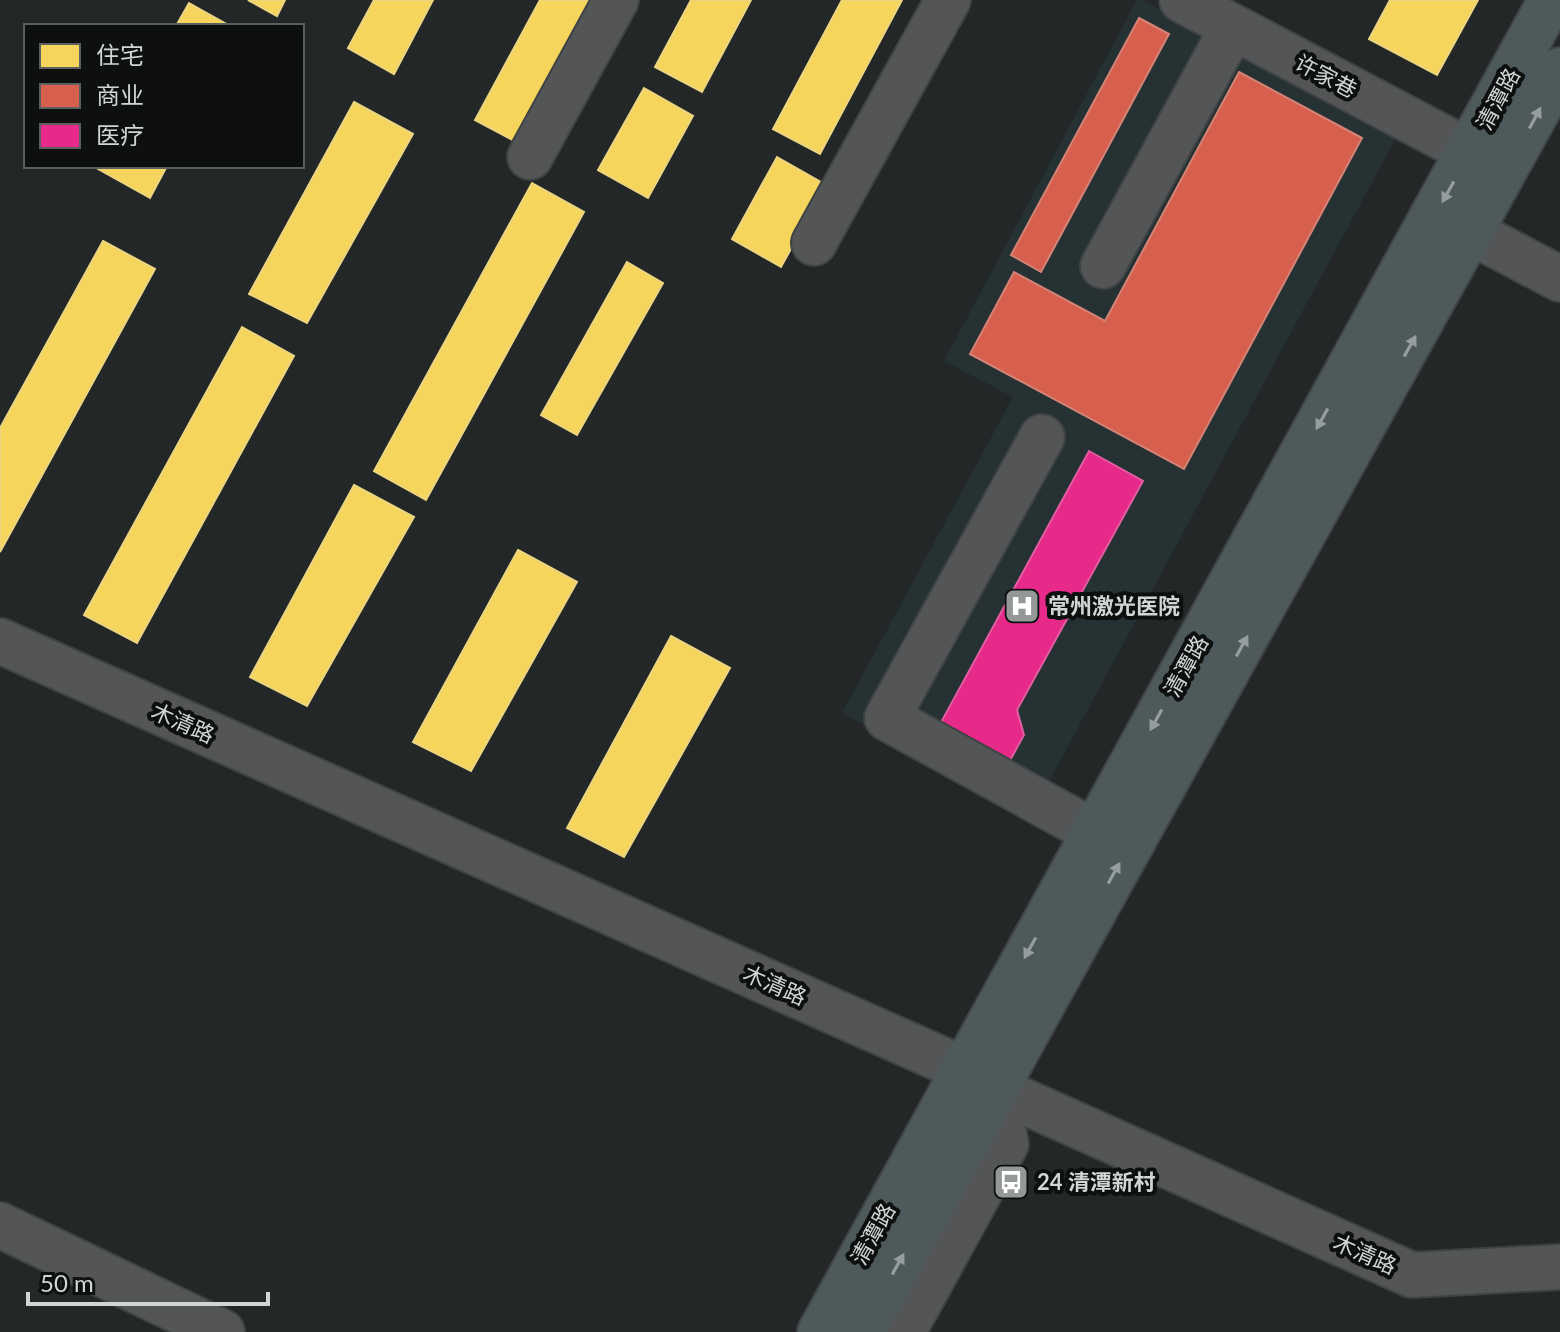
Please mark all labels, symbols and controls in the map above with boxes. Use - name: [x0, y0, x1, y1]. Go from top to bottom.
- legend: [24, 24, 304, 168]
- text: 住宅: [96, 40, 144, 69]
- street label: 许家巷: [1291, 48, 1362, 103]
- street label: 清潭路: [1470, 63, 1525, 134]
- text: 商业: [96, 80, 144, 109]
- one-way arrow: [1527, 107, 1541, 129]
- text: 医疗: [96, 120, 144, 149]
- one-way arrow: [1441, 180, 1454, 203]
- one-way arrow: [1402, 335, 1416, 357]
- one-way arrow: [1315, 408, 1329, 431]
- hospital icon: 常州激光医院: [1003, 587, 1041, 625]
- place label: 常州激光医院: [1048, 592, 1180, 619]
- street label: 清潭路: [1158, 630, 1213, 701]
- one-way arrow: [1234, 635, 1248, 657]
- street label: 木清路: [148, 697, 219, 748]
- one-way arrow: [1149, 709, 1162, 732]
- one-way arrow: [1107, 862, 1121, 884]
- one-way arrow: [1023, 937, 1037, 959]
- street label: 木清路: [740, 959, 811, 1010]
- bus stop icon: 24 清潭新村: [992, 1163, 1030, 1201]
- place label: 24 清潭新村: [1037, 1168, 1156, 1195]
- street label: 清潭路: [845, 1198, 900, 1269]
- street label: 木清路: [1330, 1228, 1401, 1279]
- one-way arrow: [891, 1252, 905, 1275]
- scale bar: [28, 1256, 268, 1306]
- text: 50 m: [40, 1268, 94, 1297]

